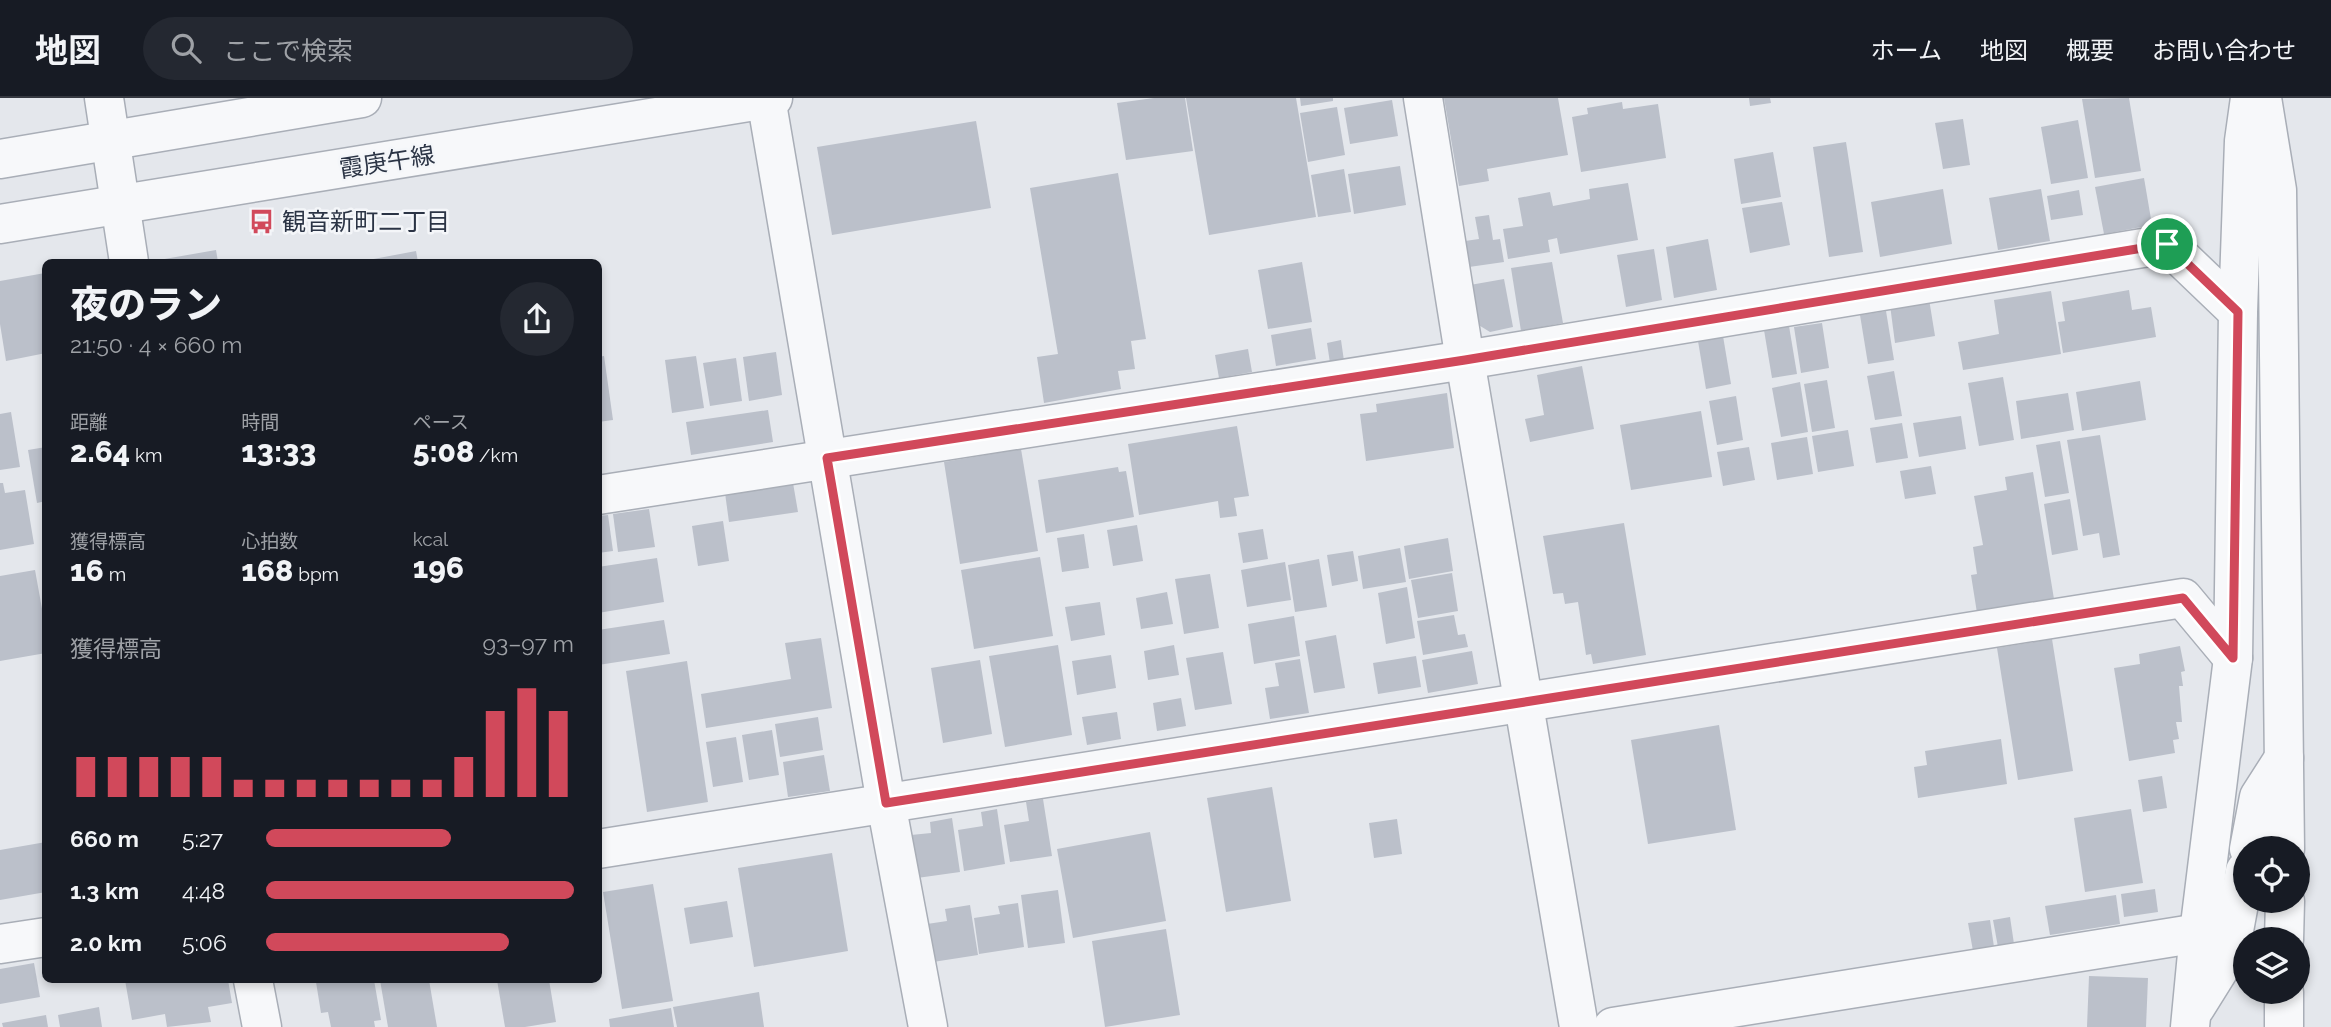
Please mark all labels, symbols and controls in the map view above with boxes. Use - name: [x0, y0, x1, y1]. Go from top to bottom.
- search box: [143, 17, 633, 80]
- icon: search: [167, 29, 205, 67]
- text: 地図: [35, 31, 101, 70]
- text: ここで検索: [223, 36, 353, 66]
- text: ホーム: [1871, 36, 1942, 65]
- text: 地図: [1980, 36, 2028, 65]
- text: 概要: [2066, 36, 2114, 65]
- text: お問い合わせ: [2152, 36, 2296, 65]
- street label: 霞庚午線: [337, 140, 437, 183]
- place label: 観音新町二丁目: [282, 207, 450, 236]
- bus stop icon: 観音新町二丁目: [248, 208, 276, 236]
- pin: [2137, 214, 2197, 274]
- icon: arrive: [2148, 225, 2186, 263]
- text: 夜のラン: [70, 282, 222, 327]
- button: share: [500, 282, 574, 356]
- text: 21:50 · 4 × 660 m: [70, 331, 242, 358]
- text: 距離: [70, 411, 108, 433]
- text: 時間: [241, 411, 279, 433]
- text: ペース: [413, 411, 469, 433]
- text: 2.64: [70, 434, 130, 469]
- text: 13:33: [241, 434, 316, 469]
- text: 5:08: [413, 434, 474, 469]
- text: km: [130, 444, 163, 466]
- text: /km: [474, 444, 518, 466]
- text: kcal: [413, 528, 448, 550]
- text: 獲得標高: [70, 530, 146, 552]
- text: 心拍数: [241, 530, 298, 552]
- text: 196: [413, 550, 464, 585]
- text: 16: [70, 553, 104, 588]
- text: 168: [241, 553, 293, 588]
- text: m: [104, 563, 126, 585]
- text: bpm: [293, 563, 339, 585]
- text: 93–97 m: [483, 630, 574, 657]
- text: 獲得標高: [70, 635, 162, 662]
- text: 660 m: [70, 825, 139, 852]
- text: 5:27: [182, 825, 223, 852]
- map controls: [2233, 836, 2310, 1004]
- button: locate: [2233, 836, 2310, 913]
- text: 1.3 km: [70, 877, 139, 904]
- text: 4:48: [182, 877, 225, 904]
- button: layers: [2233, 927, 2310, 1004]
- text: 2.0 km: [70, 929, 142, 956]
- text: 5:06: [182, 929, 227, 956]

